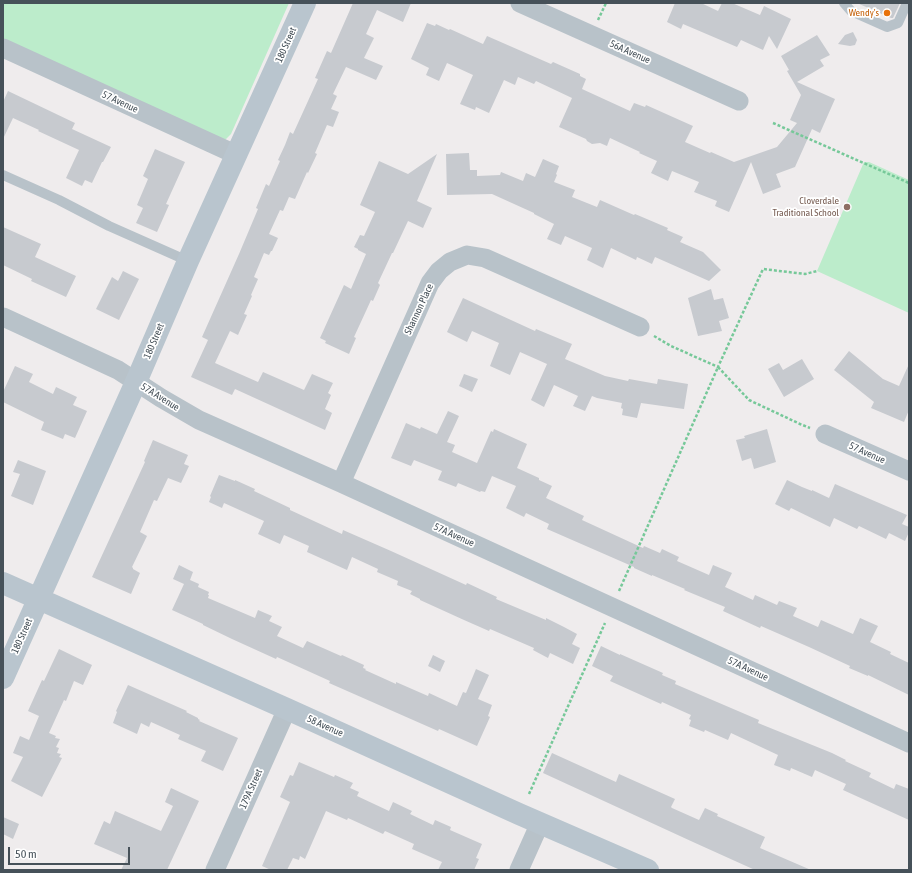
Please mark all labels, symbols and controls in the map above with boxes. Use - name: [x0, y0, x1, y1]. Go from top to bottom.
- place label: Wendy's: [849, 7, 879, 19]
- marker: Wendy's: [882, 8, 892, 18]
- street label: 180 Street: [273, 25, 299, 65]
- street label: 56A Avenue: [608, 38, 652, 66]
- street label: 57 Avenue: [100, 88, 140, 116]
- place label: Cloverdale Traditional School: [773, 195, 839, 218]
- marker: Cloverdale Traditional School: [842, 202, 852, 212]
- street label: Shannon Place: [402, 282, 436, 336]
- street label: 180 Street: [141, 321, 167, 361]
- street label: 57A Avenue: [138, 380, 182, 414]
- street label: 57 Avenue: [847, 440, 887, 466]
- street label: 57A Avenue: [432, 521, 476, 549]
- street label: 180 Street: [9, 616, 35, 656]
- street label: 57A Avenue: [726, 654, 770, 684]
- street label: 58 Avenue: [305, 713, 345, 739]
- street label: 179A Street: [237, 767, 265, 811]
- scale bar: [10, 839, 132, 865]
- text: 50 m: [15, 847, 37, 861]

